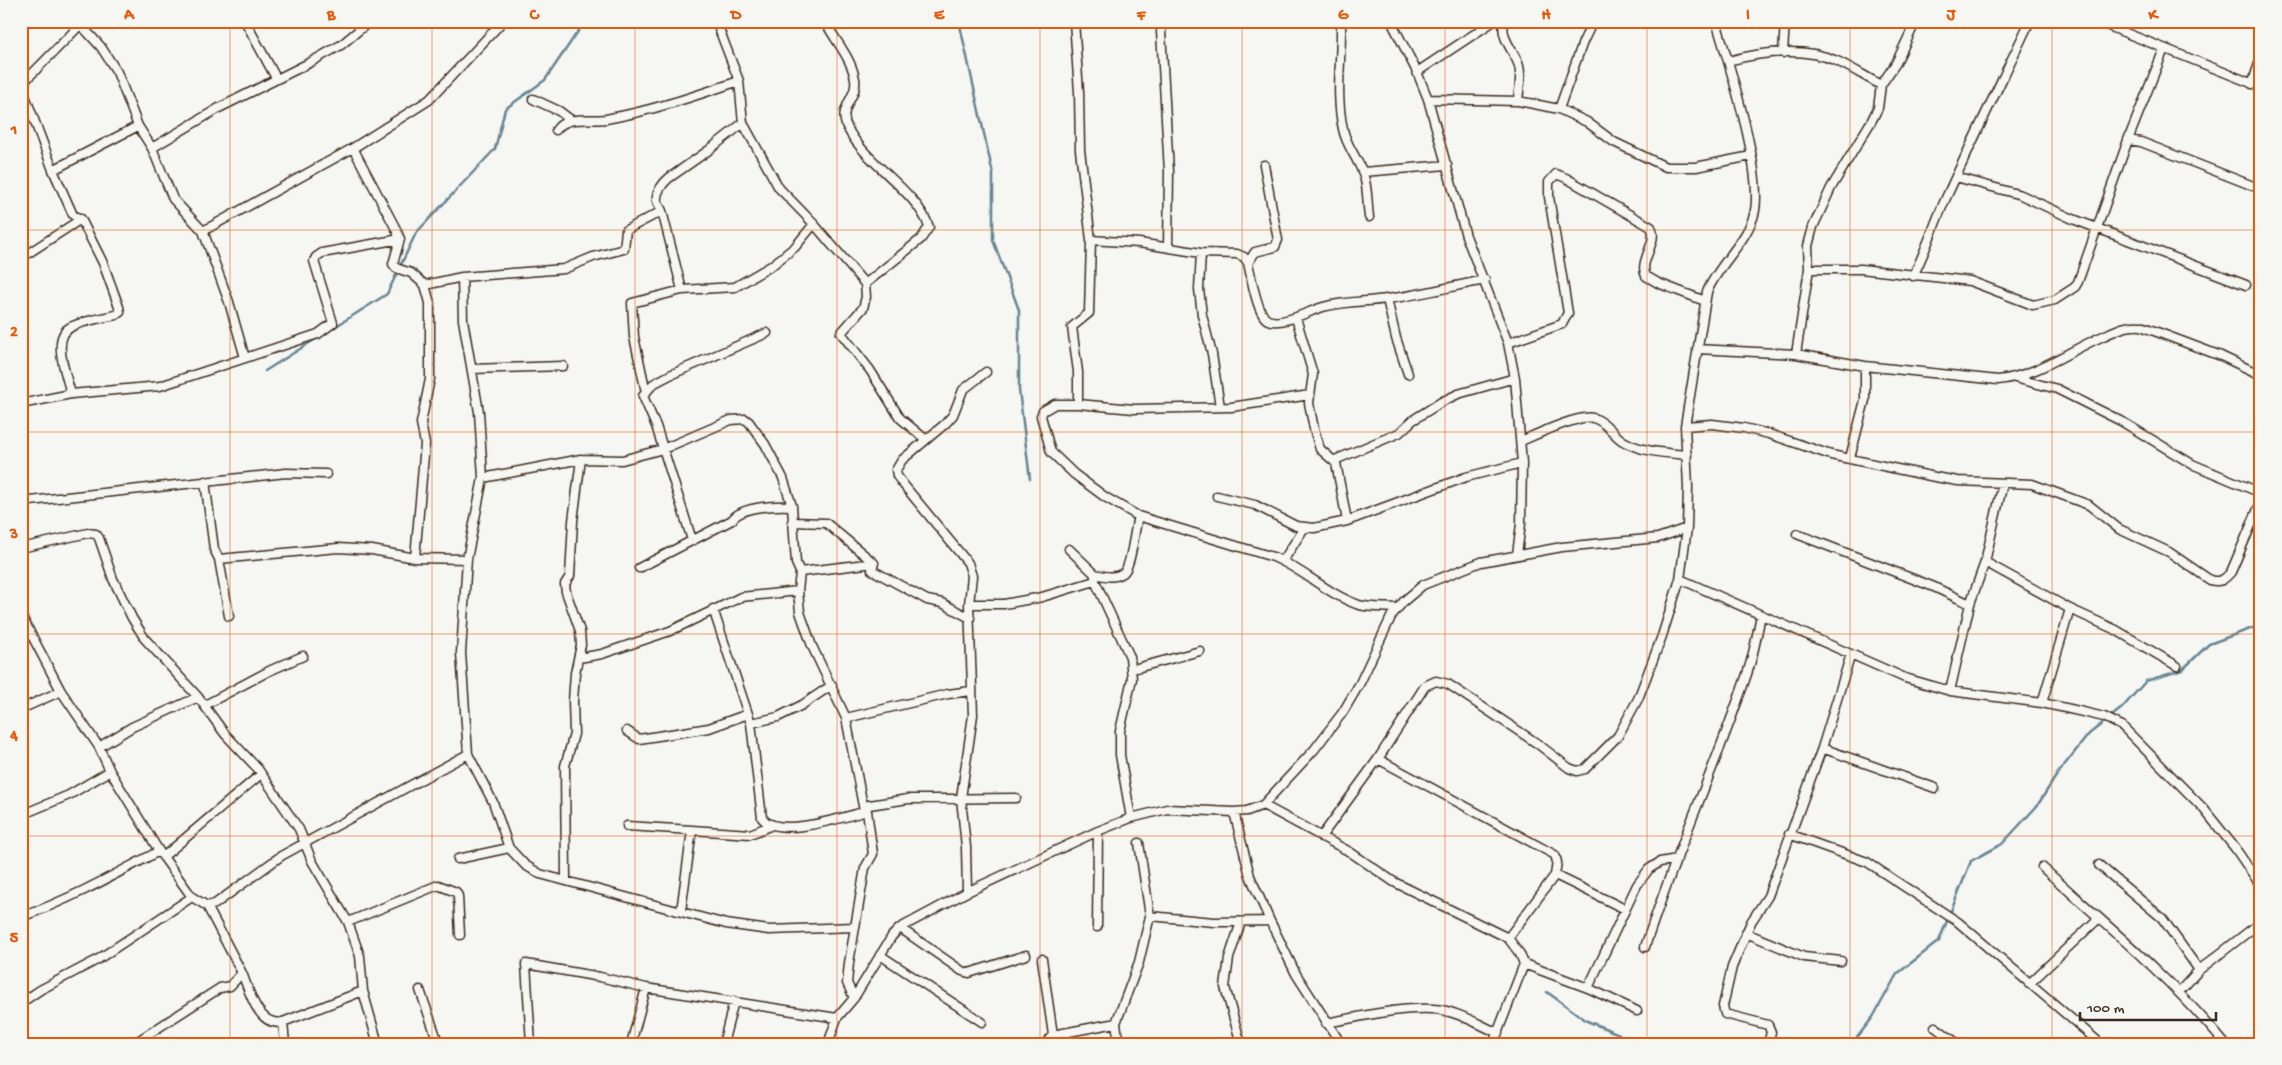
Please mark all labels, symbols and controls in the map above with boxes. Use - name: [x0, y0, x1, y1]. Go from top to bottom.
- text: A: [123, 7, 135, 26]
- text: B: [326, 7, 336, 26]
- text: C: [529, 7, 540, 26]
- text: D: [729, 7, 742, 26]
- text: E: [934, 7, 945, 26]
- text: F: [1136, 7, 1147, 26]
- text: G: [1338, 7, 1349, 26]
- text: H: [1541, 7, 1551, 26]
- text: I: [1746, 7, 1750, 26]
- text: J: [1946, 7, 1957, 26]
- text: K: [2148, 7, 2160, 26]
- text: 1: [10, 122, 17, 141]
- text: 2: [10, 324, 18, 343]
- text: 3: [9, 526, 18, 545]
- text: 4: [9, 728, 18, 747]
- text: 5: [10, 930, 19, 949]
- scale bar: [2080, 990, 2216, 1022]
- text: 100 m: [2086, 1000, 2125, 1018]

